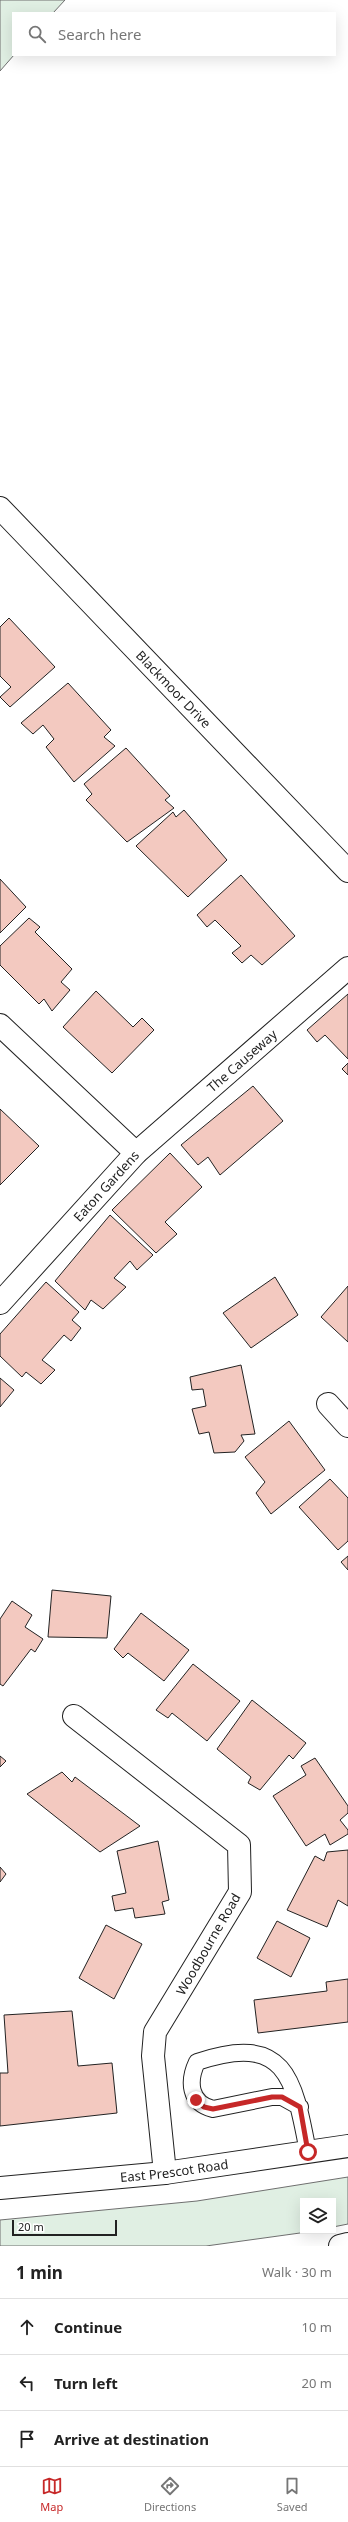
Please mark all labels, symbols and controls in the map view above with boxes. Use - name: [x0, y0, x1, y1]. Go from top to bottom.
- search box: [12, 12, 336, 56]
- icon: search: [26, 23, 48, 45]
- text: Search here: [58, 24, 141, 44]
- street label: Blackmoor Drive: [132, 646, 215, 732]
- street label: The Causeway: [203, 1025, 281, 1096]
- street label: Eaton Gardens: [69, 1147, 143, 1225]
- street label: Woodbourne Road: [172, 1890, 244, 1998]
- route end: [187, 2091, 205, 2109]
- route start: [299, 2143, 317, 2161]
- street label: East Prescot Road: [119, 2155, 229, 2186]
- map controls: [300, 2198, 336, 2234]
- button: layers: [300, 2198, 336, 2234]
- scale bar: [12, 2218, 117, 2237]
- text: 20 m: [18, 2219, 44, 2234]
- text: 1 min: [16, 2261, 63, 2284]
- text: Walk · 30 m: [262, 2263, 332, 2281]
- icon: ahead: [16, 2316, 38, 2338]
- text: Continue: [54, 2317, 122, 2337]
- text: 10 m: [302, 2318, 332, 2336]
- icon: left: [16, 2372, 38, 2394]
- text: Turn left: [54, 2373, 118, 2393]
- text: 20 m: [302, 2374, 332, 2392]
- icon: arrive: [16, 2428, 38, 2450]
- text: Arrive at destination: [54, 2429, 209, 2449]
- tab: Map: [40, 2475, 63, 2514]
- tab: Directions: [144, 2475, 196, 2514]
- tab: Saved: [277, 2475, 308, 2514]

